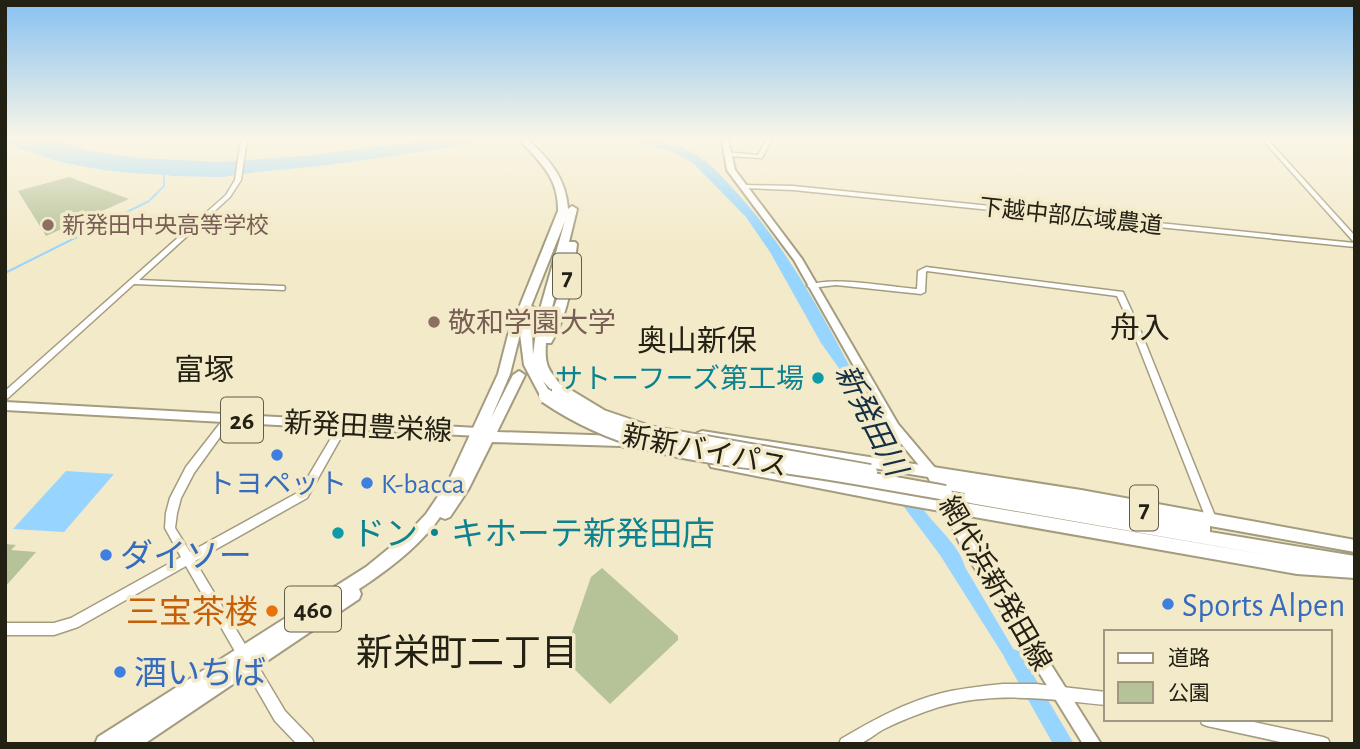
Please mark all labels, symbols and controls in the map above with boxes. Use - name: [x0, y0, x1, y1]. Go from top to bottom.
- street label: 下越中部広域農道: [978, 194, 1164, 239]
- place label: 新発田中央高等学校: [62, 213, 269, 238]
- marker: 新発田中央高等学校: [40, 217, 56, 233]
- road number: 7: [553, 254, 581, 298]
- place label: 敬和学園大学: [448, 308, 616, 338]
- district label: 舟入: [1110, 312, 1170, 344]
- marker: 敬和学園大学: [426, 314, 442, 330]
- district label: 奥山新保: [637, 325, 757, 357]
- district label: 富塚: [174, 354, 234, 386]
- water label: 新発田川: [830, 359, 914, 483]
- place label: サトーフーズ第工場: [555, 364, 804, 394]
- marker: サトーフーズ第工場: [810, 370, 826, 386]
- road number: 26: [221, 398, 263, 442]
- street label: 新発田豊栄線: [283, 408, 453, 446]
- street label: 新新バイパス: [620, 420, 790, 482]
- marker: トヨペット: [269, 447, 285, 463]
- place label: トヨペット: [207, 471, 347, 499]
- place label: K-bacca: [381, 471, 465, 499]
- marker: K-bacca: [359, 475, 375, 491]
- road number: 7: [1130, 486, 1158, 530]
- street label: 網代浜新発田線: [933, 491, 1057, 676]
- place label: ドン・キホーテ新発田店: [352, 517, 715, 552]
- marker: ドン・キホーテ新発田店: [330, 525, 346, 541]
- place label: ダイソー: [120, 539, 252, 574]
- marker: ダイソー: [98, 547, 114, 563]
- road number: 460: [285, 586, 341, 632]
- place label: Sports Alpen: [1182, 590, 1345, 623]
- place label: 三宝茶楼: [126, 595, 258, 630]
- marker: Sports Alpen: [1160, 596, 1176, 612]
- marker: 三宝茶楼: [264, 603, 280, 619]
- legend: [1104, 630, 1332, 721]
- district label: 新栄町二丁目: [356, 633, 578, 672]
- text: 道路: [1168, 647, 1210, 669]
- place label: 酒いちば: [134, 656, 266, 691]
- marker: 酒いちば: [112, 664, 128, 680]
- text: 公園: [1168, 683, 1210, 704]

